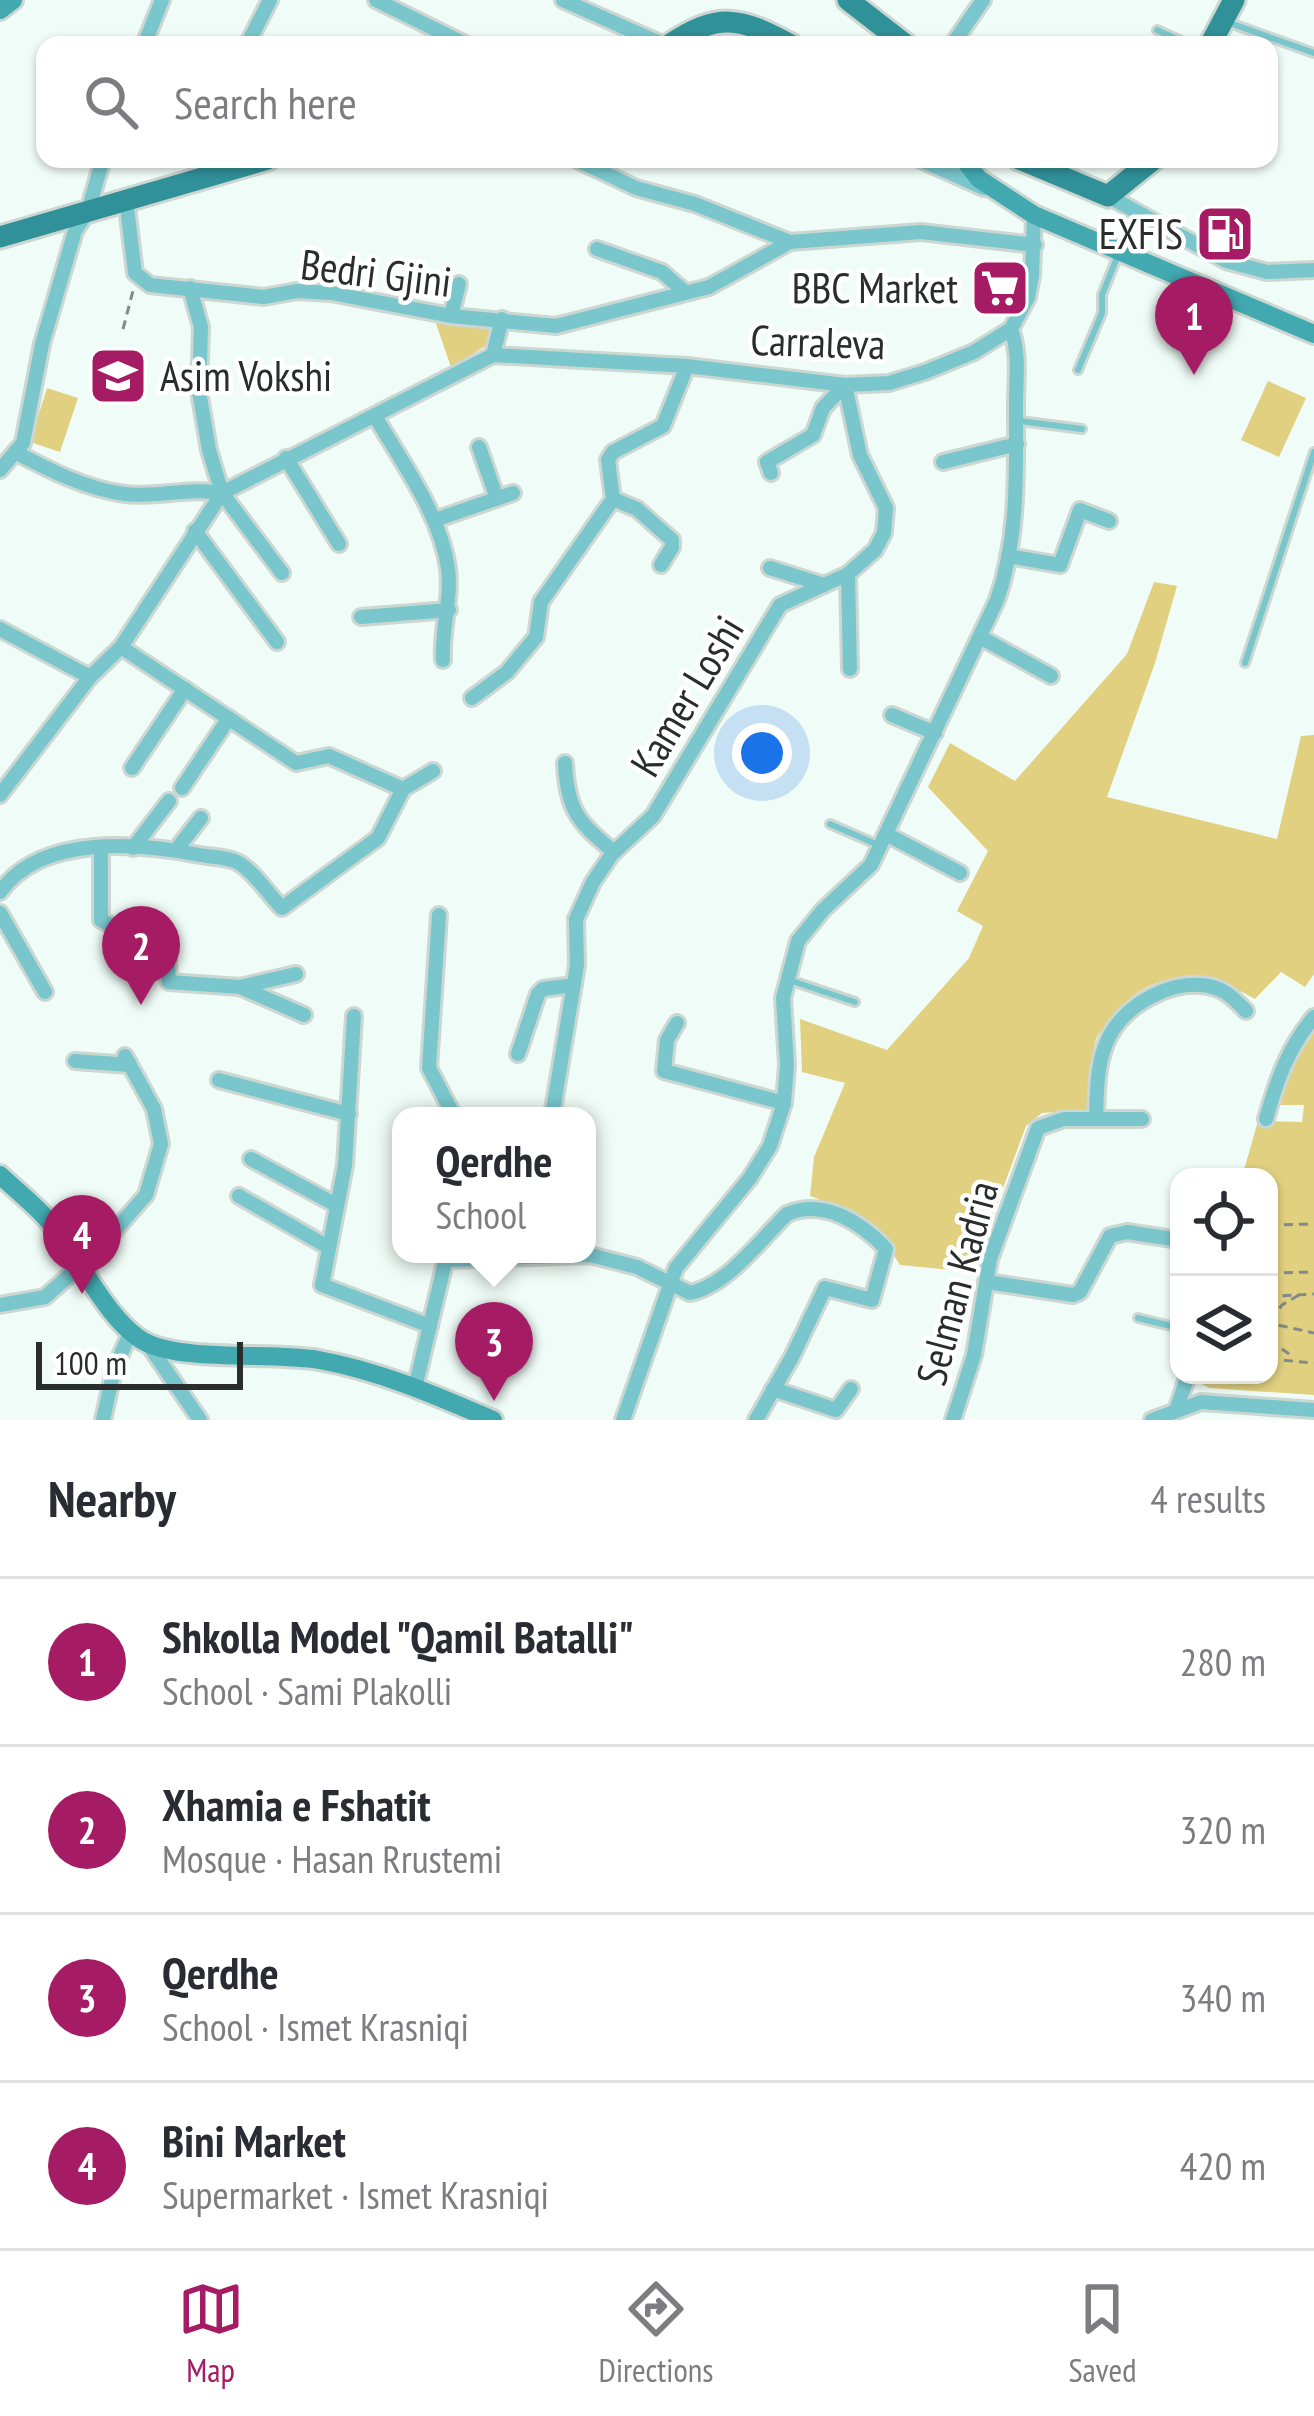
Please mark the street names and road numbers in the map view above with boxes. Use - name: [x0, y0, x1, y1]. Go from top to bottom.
- street label: Bedri Gjini: [298, 236, 454, 309]
- street label: Carraleva: [750, 312, 886, 371]
- street label: Kamer Loshi: [617, 606, 756, 786]
- street label: Selman Kadria: [903, 1175, 1010, 1391]

